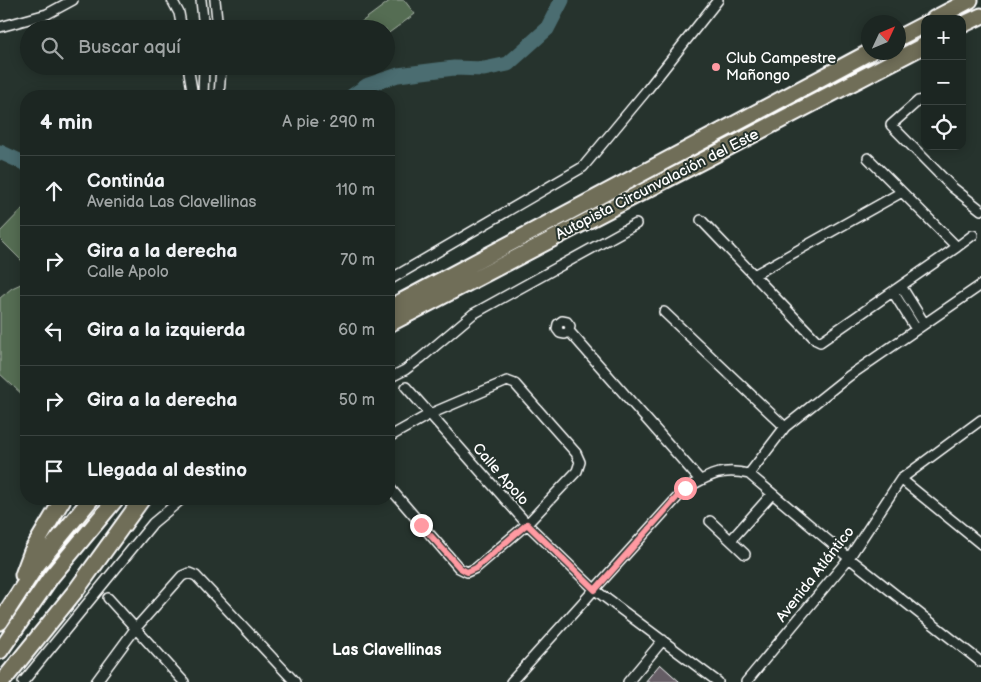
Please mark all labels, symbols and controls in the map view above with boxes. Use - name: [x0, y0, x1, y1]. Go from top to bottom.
- north arrow: [861, 15, 906, 60]
- map controls: [921, 15, 966, 150]
- button: +: [921, 15, 966, 60]
- search box: [20, 20, 395, 75]
- icon: search: [38, 34, 66, 62]
- text: Buscar aquí: [78, 36, 181, 59]
- place label: Club Campestre Mañongo: [726, 49, 836, 85]
- button: −: [921, 60, 966, 105]
- marker: Club Campestre Mañongo: [710, 61, 722, 73]
- button: locate: [921, 105, 966, 150]
- text: 4 min: [40, 110, 93, 135]
- text: A pie · 290 m: [282, 113, 375, 132]
- street label: Autopista Circunvalación del Este: [552, 125, 762, 244]
- text: Continúa: [87, 170, 165, 193]
- icon: ahead: [40, 177, 68, 205]
- text: 110 m: [336, 181, 375, 200]
- text: Avenida Las Clavellinas: [87, 193, 256, 212]
- text: Gira a la derecha: [87, 240, 237, 263]
- icon: right: [40, 247, 68, 275]
- text: 70 m: [340, 251, 375, 270]
- text: Calle Apolo: [87, 263, 169, 282]
- icon: left: [40, 317, 68, 345]
- text: Gira a la izquierda: [87, 319, 245, 342]
- text: 60 m: [338, 321, 375, 340]
- icon: right: [40, 387, 68, 415]
- text: Gira a la derecha: [87, 389, 237, 412]
- text: 50 m: [339, 391, 375, 410]
- street label: Calle Apolo: [468, 439, 533, 510]
- icon: arrive: [40, 457, 68, 485]
- text: Llegada al destino: [87, 459, 247, 482]
- route start: [674, 477, 697, 500]
- route end: [410, 514, 433, 537]
- street label: Avenida Atlántico: [772, 523, 859, 626]
- district label: Las Clavellinas: [332, 641, 442, 660]

